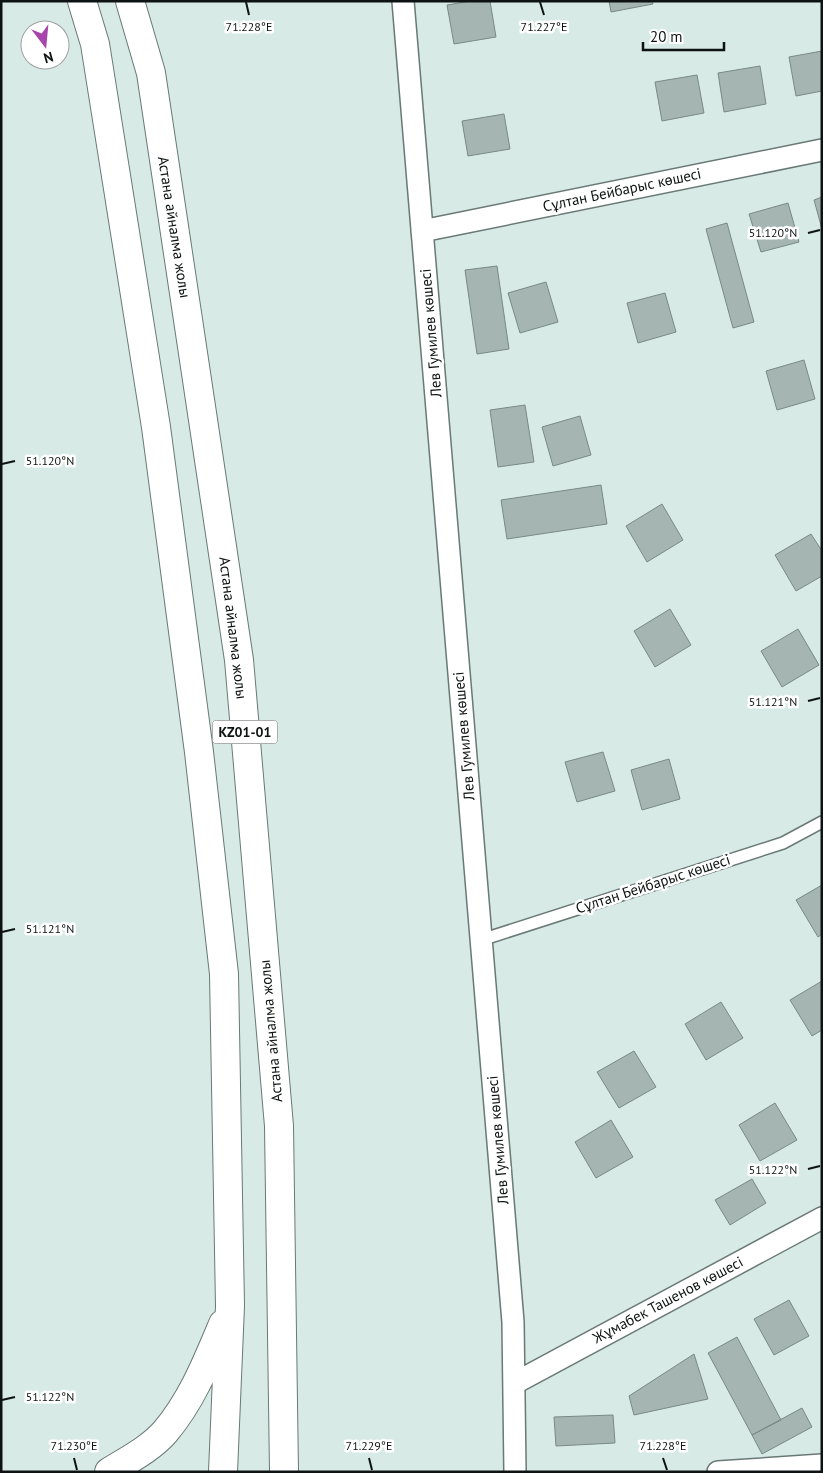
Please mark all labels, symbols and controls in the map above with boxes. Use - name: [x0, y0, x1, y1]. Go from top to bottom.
- text: 71.228°E: [226, 19, 272, 34]
- text: 71.227°E: [521, 19, 567, 34]
- north arrow: [20, 20, 70, 70]
- scale bar: [643, 20, 724, 52]
- text: 20 m: [650, 27, 683, 46]
- text: N: [42, 48, 55, 67]
- street label: Астана айналма жолы: [154, 155, 195, 299]
- street label: Сұлтан Бейбарыс көшесі: [541, 163, 703, 216]
- text: 51.120°N: [749, 225, 797, 240]
- street label: Лев Гумилев көшесі: [415, 268, 446, 399]
- text: 51.120°N: [26, 453, 74, 468]
- street label: Астана айналма жолы: [215, 556, 252, 700]
- street label: Лев Гумилев көшесі: [448, 671, 479, 802]
- text: 51.121°N: [749, 694, 797, 709]
- road number: KZ01-01: [212, 720, 278, 744]
- street label: Сұлтан Бейбарыс көшесі: [573, 850, 733, 918]
- text: 51.121°N: [26, 921, 74, 936]
- street label: Астана айналма жолы: [255, 959, 286, 1103]
- street label: Лев Гумилев көшесі: [482, 1075, 513, 1206]
- text: 51.122°N: [749, 1162, 797, 1177]
- street label: Жұмабек Ташенов көшесі: [588, 1252, 746, 1348]
- text: 51.122°N: [26, 1389, 74, 1404]
- text: 71.230°E: [51, 1438, 97, 1453]
- text: 71.229°E: [346, 1438, 392, 1453]
- text: 71.228°E: [640, 1438, 686, 1453]

